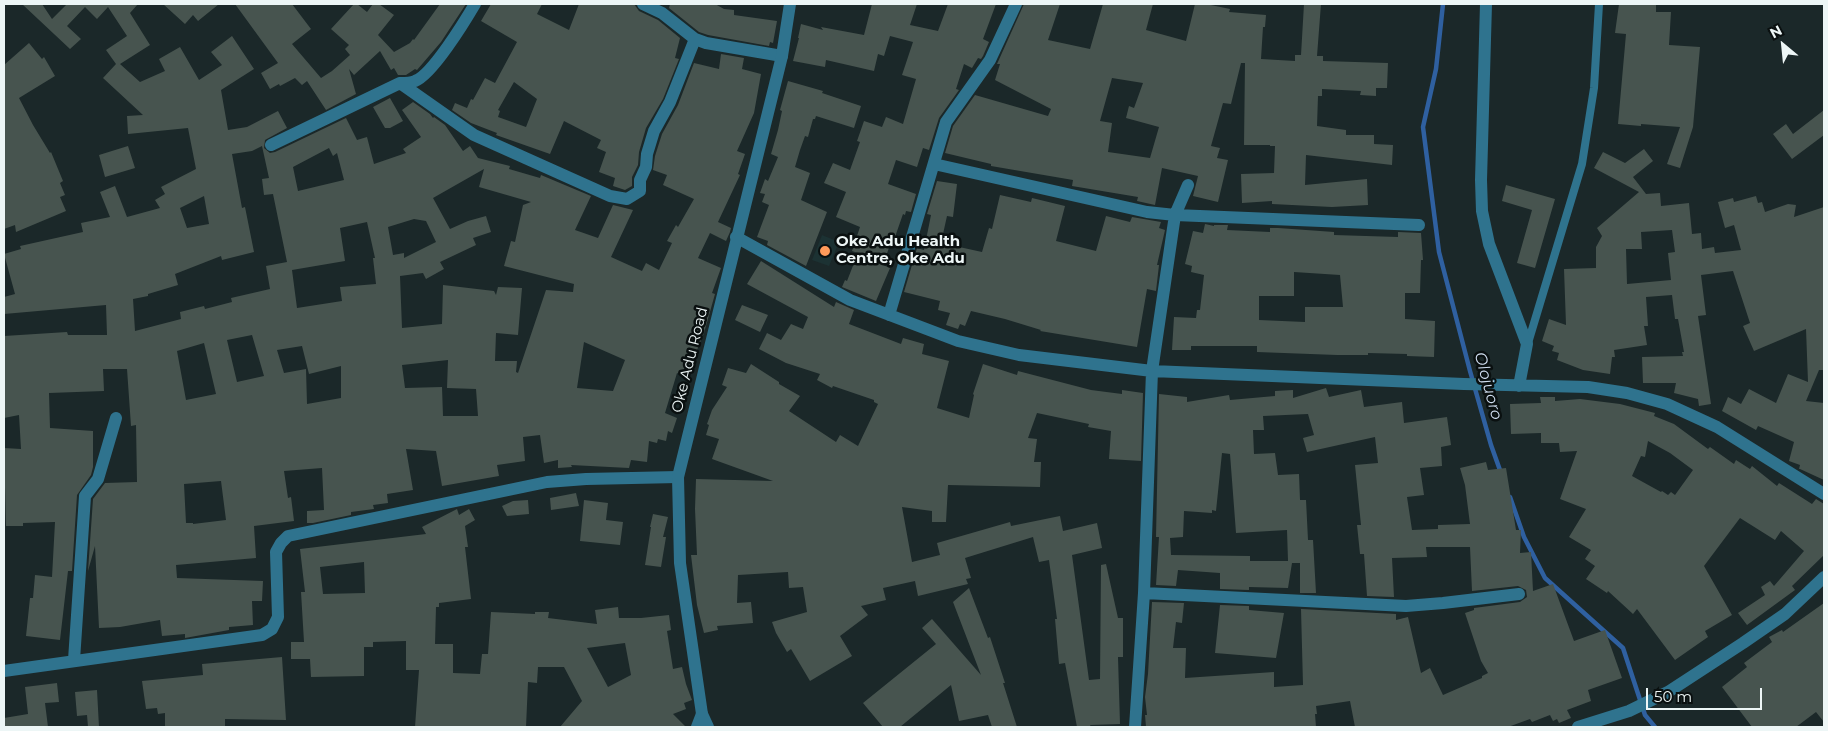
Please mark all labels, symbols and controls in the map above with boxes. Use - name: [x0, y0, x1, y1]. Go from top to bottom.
- north arrow: [1758, 20, 1808, 70]
- text: N: [1767, 21, 1785, 42]
- place label: Oke Adu Health Centre, Oke Adu: [836, 233, 965, 268]
- marker: Oke Adu Health Centre, Oke Adu: [818, 244, 832, 258]
- street label: Oke Adu Road: [668, 305, 712, 415]
- water label: Olojuoro: [1470, 350, 1506, 422]
- scale bar: [1648, 678, 1764, 710]
- text: 50 m: [1654, 687, 1692, 706]

